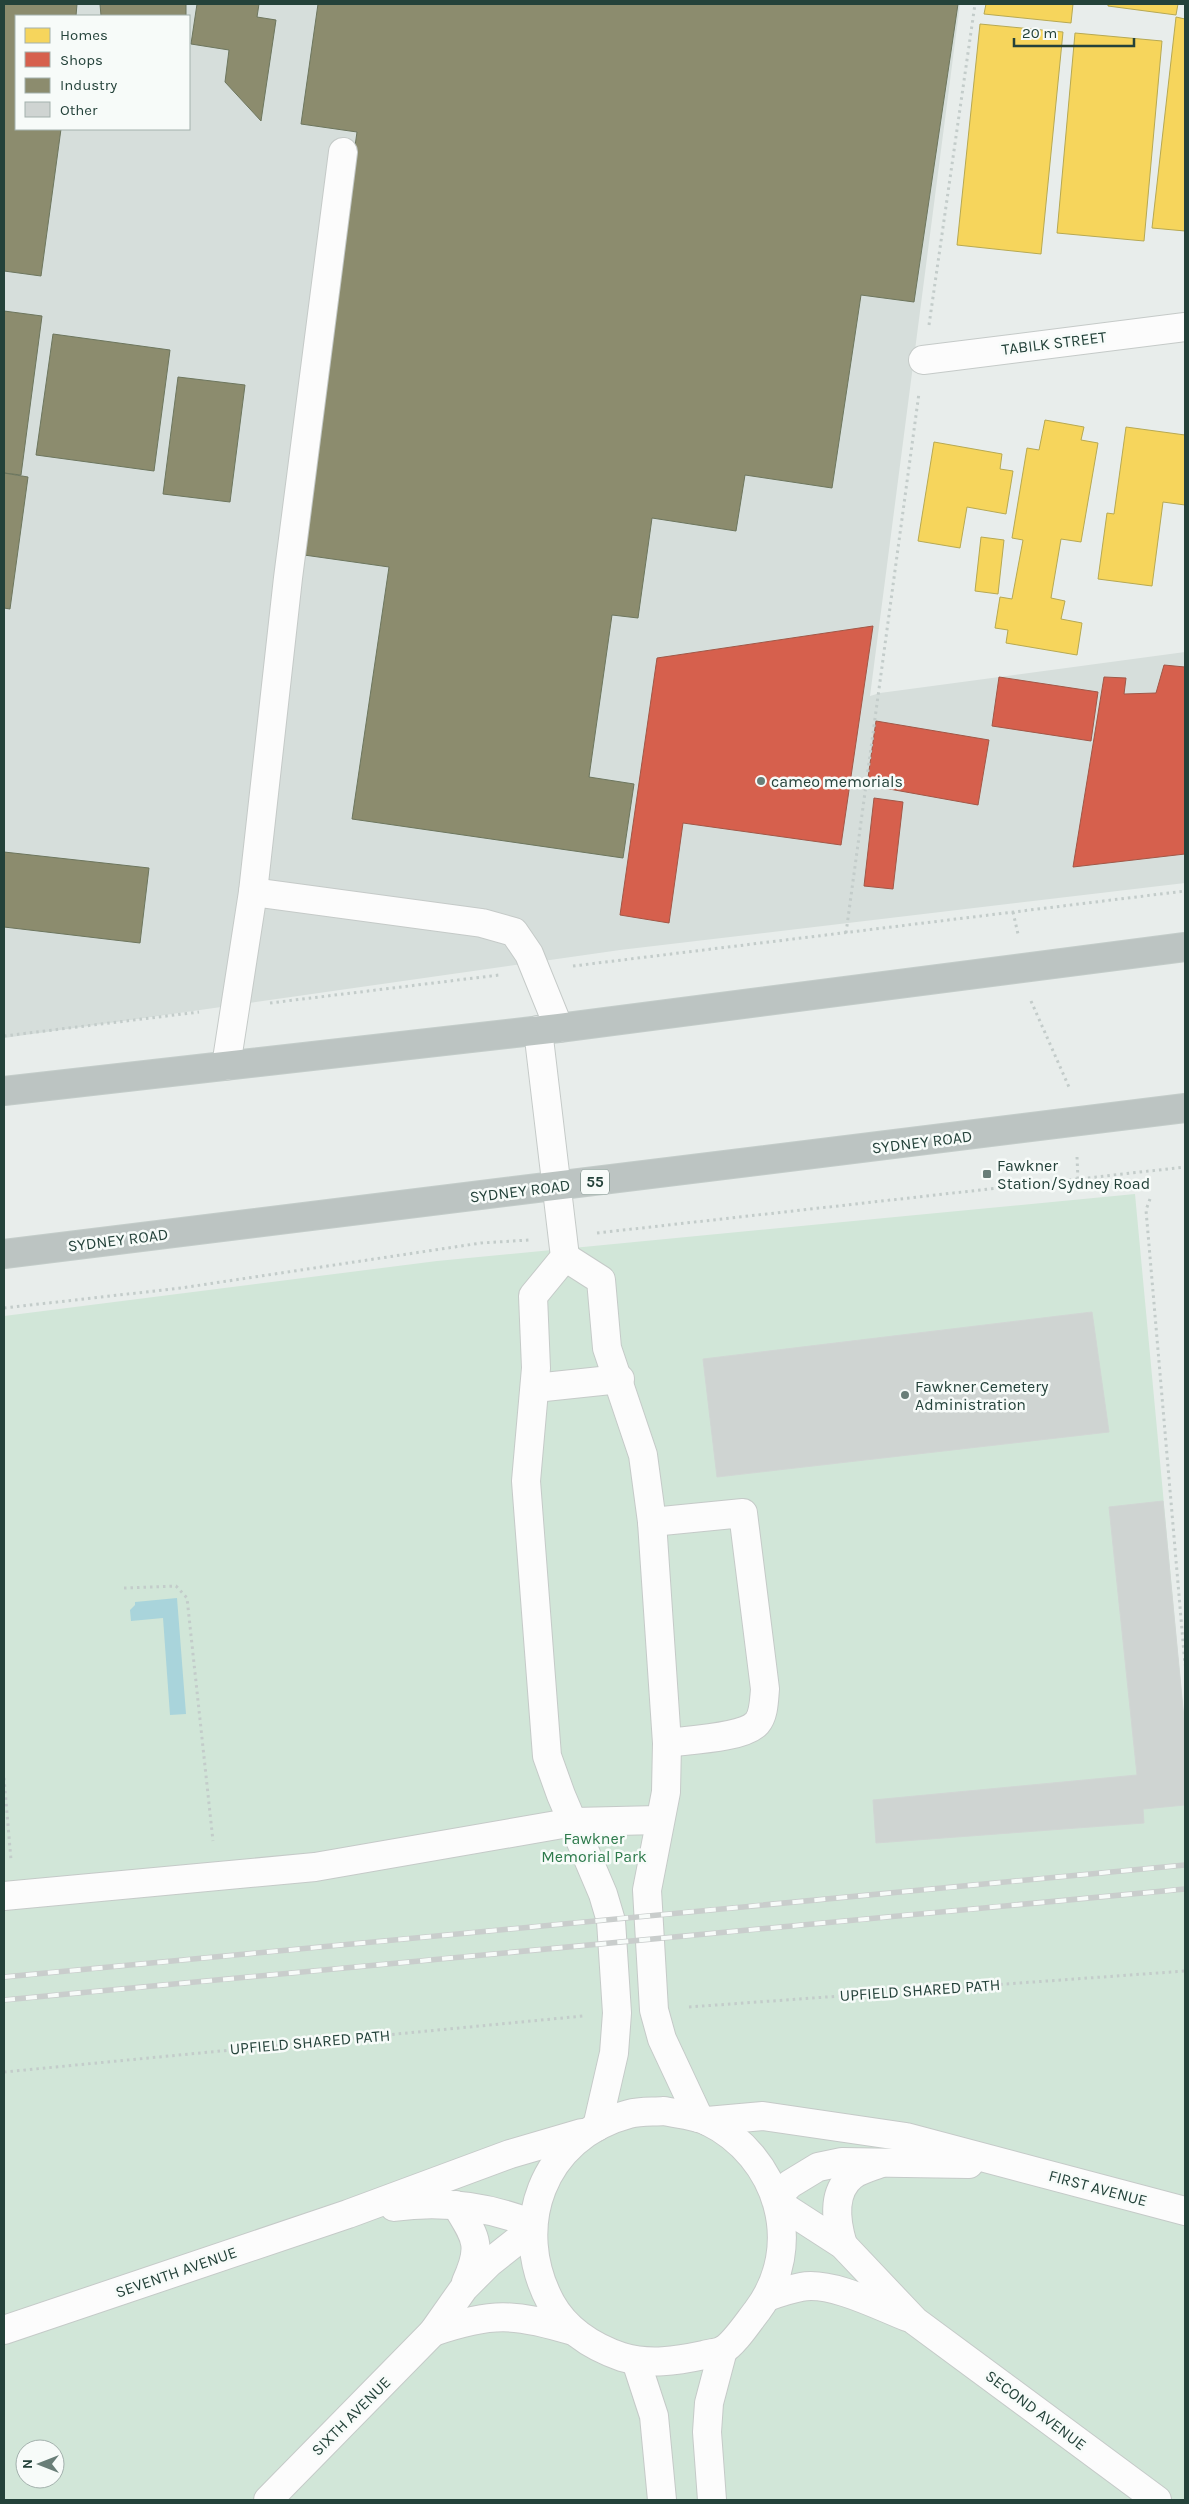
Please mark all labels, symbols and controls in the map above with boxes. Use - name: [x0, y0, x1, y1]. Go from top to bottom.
- legend: [15, 15, 190, 130]
- scale bar: [1014, 15, 1134, 47]
- text: 20 m: [1022, 24, 1057, 42]
- text: Homes: [60, 26, 108, 44]
- text: Shops: [60, 51, 103, 69]
- text: Industry: [60, 76, 117, 94]
- text: Other: [60, 101, 98, 119]
- street label: TABILK STREET: [1001, 327, 1107, 359]
- place label: cameo memorials: [771, 772, 903, 791]
- marker: cameo memorials: [755, 775, 767, 787]
- street label: SYDNEY ROAD: [871, 1126, 973, 1158]
- place label: Fawkner Station/Sydney Road: [997, 1156, 1150, 1193]
- marker: Fawkner Station/Sydney Road: [981, 1168, 993, 1180]
- road number: 55: [581, 1170, 609, 1194]
- street label: SYDNEY ROAD: [469, 1175, 571, 1207]
- street label: SYDNEY ROAD: [67, 1224, 169, 1256]
- place label: Fawkner Cemetery Administration: [915, 1377, 1049, 1414]
- marker: Fawkner Cemetery Administration: [899, 1389, 911, 1401]
- park label: Fawkner Memorial Park: [541, 1829, 647, 1866]
- street label: UPFIELD SHARED PATH: [839, 1975, 1001, 2005]
- street label: UPFIELD SHARED PATH: [229, 2026, 391, 2058]
- street label: FIRST AVENUE: [1047, 2166, 1149, 2210]
- street label: SEVENTH AVENUE: [113, 2242, 239, 2302]
- street label: SECOND AVENUE: [982, 2366, 1090, 2454]
- street label: SIXTH AVENUE: [307, 2372, 395, 2460]
- north arrow: [15, 2439, 65, 2489]
- text: N: [19, 2459, 36, 2469]

